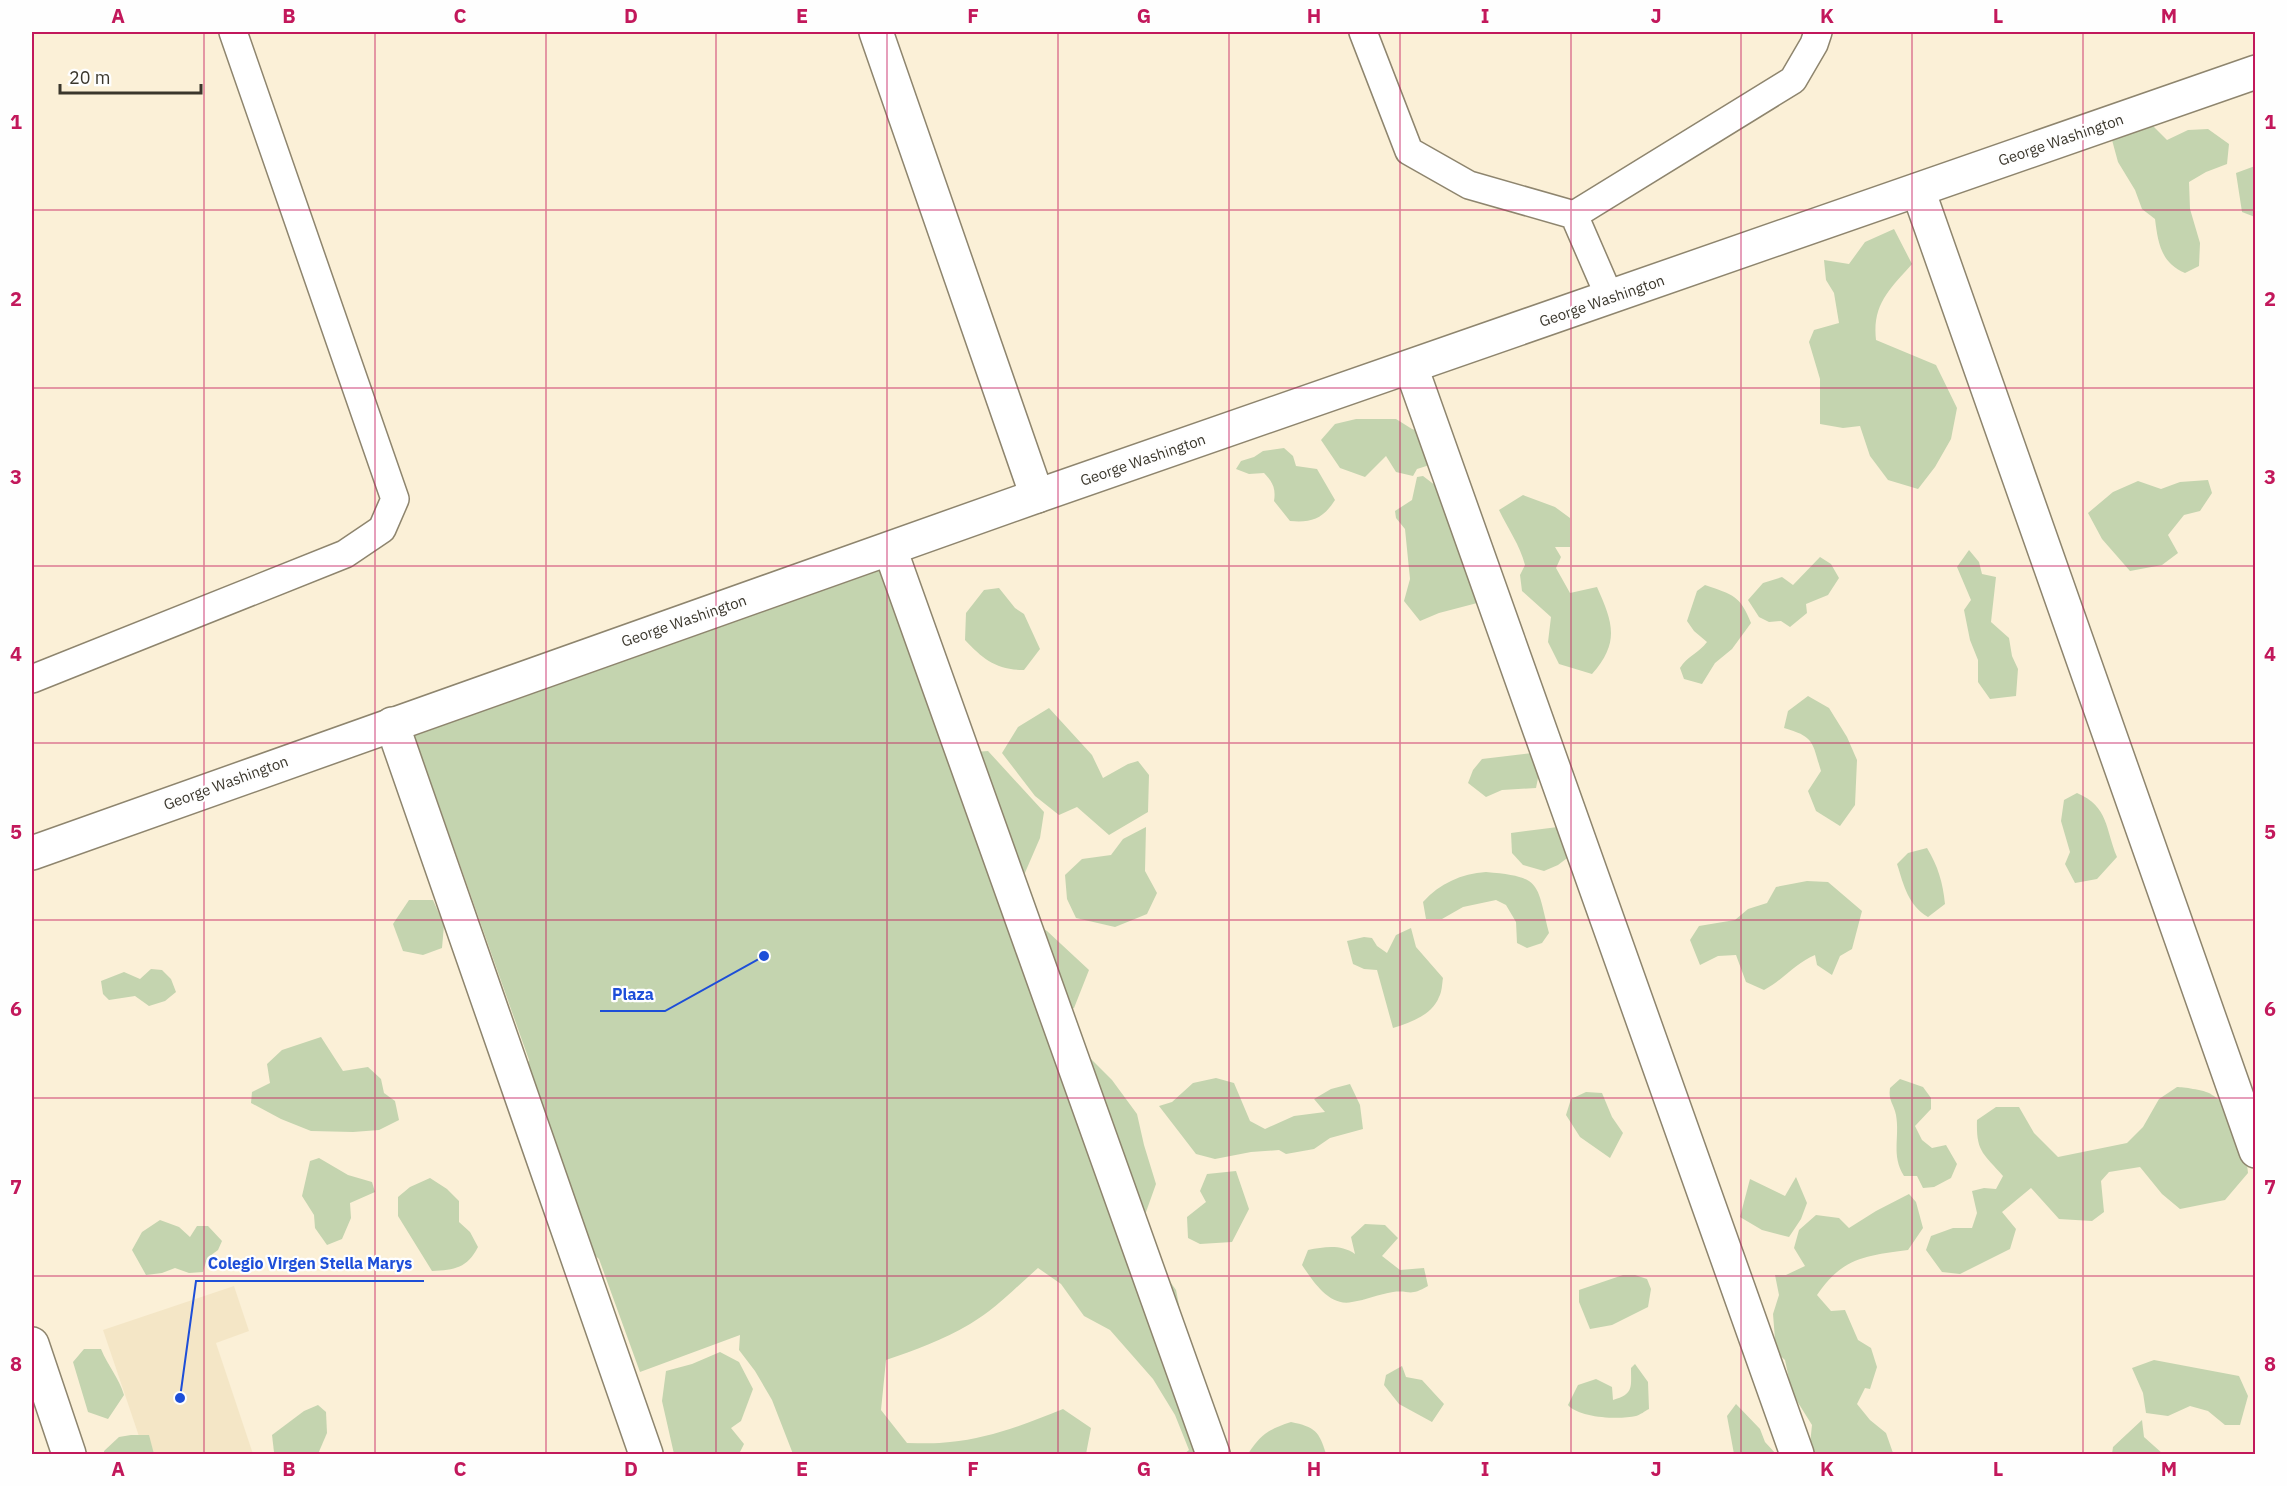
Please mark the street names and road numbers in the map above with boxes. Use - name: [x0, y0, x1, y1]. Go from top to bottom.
- street label: George Washington: [1996, 109, 2126, 170]
- street label: George Washington: [1537, 270, 1667, 331]
- street label: George Washington: [1078, 429, 1208, 490]
- street label: George Washington: [619, 590, 749, 651]
- street label: George Washington: [161, 751, 291, 814]

